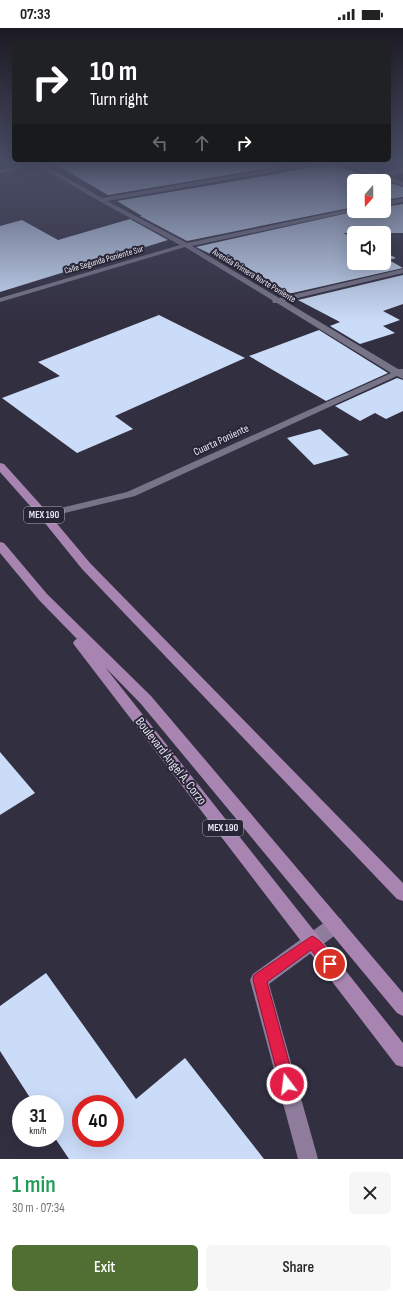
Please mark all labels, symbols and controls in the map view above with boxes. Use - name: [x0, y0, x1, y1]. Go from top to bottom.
- text: 07:33: [20, 5, 50, 24]
- text: 10 m: [90, 55, 137, 88]
- icon: right: [24, 56, 76, 108]
- text: Turn right: [90, 89, 148, 110]
- icon: left: [149, 132, 171, 154]
- icon: ahead: [191, 132, 213, 154]
- icon: right: [233, 132, 255, 154]
- north arrow: [347, 174, 391, 218]
- map controls: [347, 174, 391, 270]
- button: sound: [347, 226, 391, 270]
- street label: Calle Segunda Poniente Sur: [63, 243, 145, 277]
- street label: Avenida Primera Norte Poniente: [209, 246, 298, 305]
- street label: Cuarta Poniente: [191, 422, 251, 458]
- road number: MEX 190: [24, 507, 64, 523]
- street label: Boulevard Ángel A. Corzo: [132, 714, 210, 808]
- road number: MEX 190: [203, 820, 243, 836]
- pin: [313, 947, 347, 981]
- icon: arrive: [319, 953, 341, 975]
- position arrow: [266, 1063, 308, 1105]
- speed limit sign: 40: [72, 1095, 124, 1147]
- text: 31: [30, 1104, 46, 1128]
- text: km/h: [29, 1125, 47, 1137]
- text: 1 min: [12, 1170, 56, 1199]
- button: close: [349, 1172, 391, 1214]
- text: 30 m · 07:34: [12, 1200, 65, 1216]
- button: Exit: [12, 1245, 198, 1291]
- button: Share: [206, 1245, 391, 1291]

